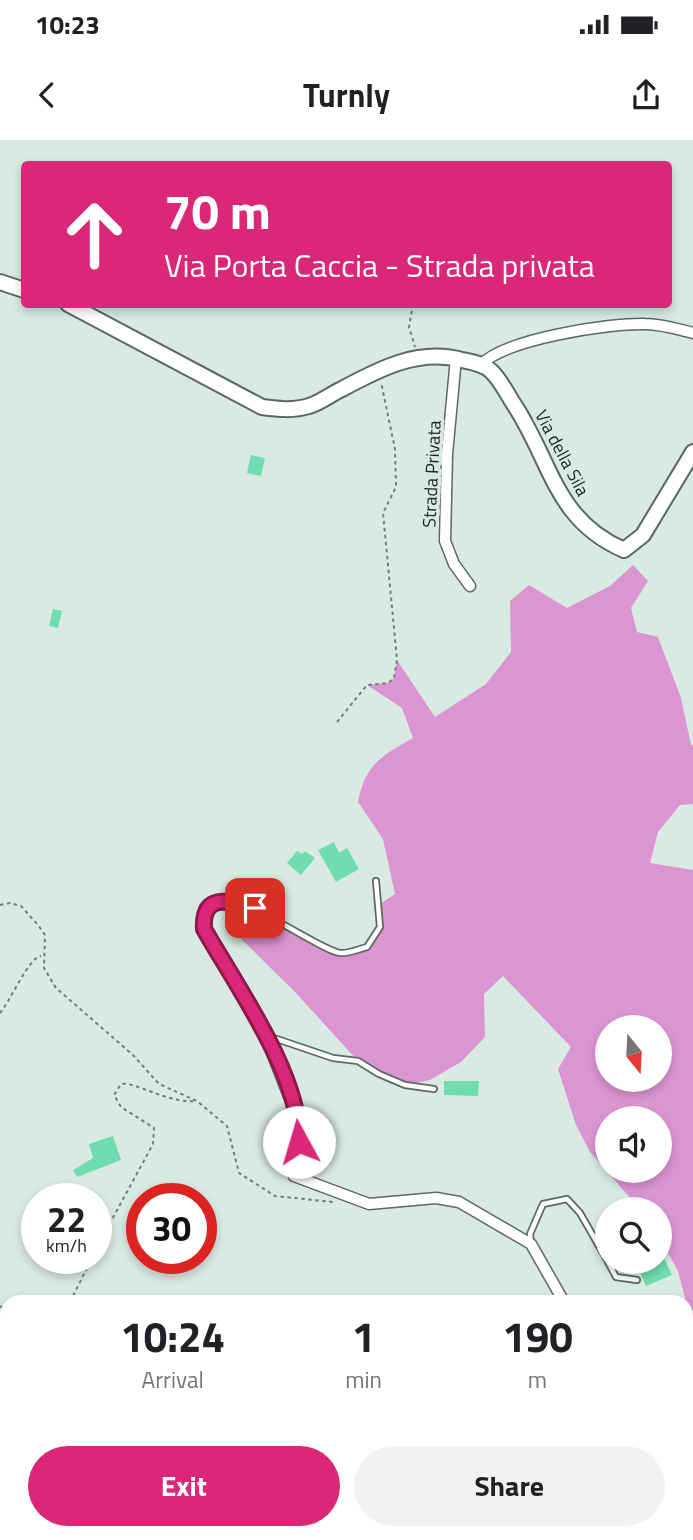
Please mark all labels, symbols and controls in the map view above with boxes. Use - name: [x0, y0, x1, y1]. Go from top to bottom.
- text: 10:23: [35, 5, 100, 44]
- text: Turnly: [303, 71, 390, 119]
- icon: back: [28, 76, 66, 114]
- icon: share: [627, 76, 665, 114]
- text: 70 m: [164, 173, 271, 248]
- icon: ahead: [49, 189, 140, 280]
- text: Via Porta Caccia - Strada privata: [164, 241, 595, 289]
- street label: Via della Sila: [528, 405, 596, 501]
- street label: Strada Privata: [415, 420, 448, 528]
- pin: [225, 878, 285, 938]
- icon: arrive: [236, 889, 274, 927]
- north arrow: [595, 1015, 672, 1092]
- map controls: [595, 1015, 672, 1274]
- position arrow: [262, 1105, 336, 1179]
- button: sound: [595, 1106, 672, 1183]
- speed limit sign: 30: [126, 1183, 217, 1274]
- text: 22: [47, 1192, 86, 1246]
- button: search: [595, 1197, 672, 1274]
- text: km/h: [46, 1232, 87, 1259]
- text: 10:24: [120, 1304, 225, 1368]
- text: 1: [352, 1304, 375, 1368]
- text: 190: [502, 1304, 573, 1368]
- text: Arrival: [141, 1362, 204, 1397]
- text: min: [345, 1362, 382, 1397]
- text: m: [528, 1362, 547, 1397]
- button: Exit: [28, 1446, 340, 1526]
- button: Share: [354, 1446, 665, 1526]

